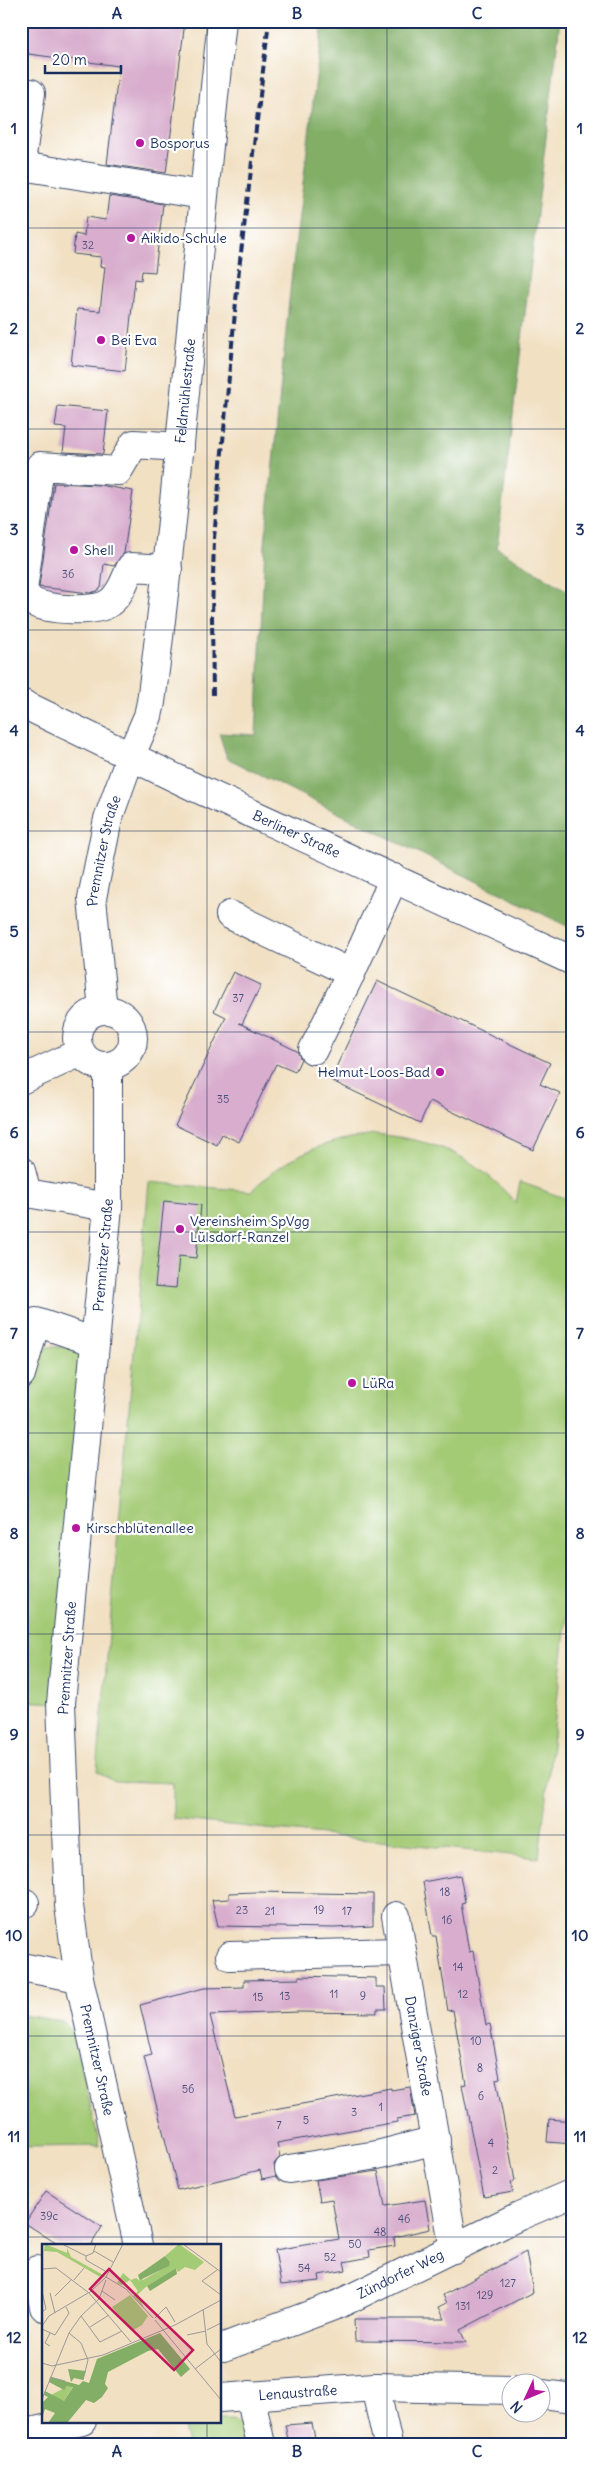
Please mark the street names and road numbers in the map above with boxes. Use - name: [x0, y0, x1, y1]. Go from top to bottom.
- street label: Feldmühlestraße: [171, 338, 199, 444]
- street label: Premnitzer Straße: [83, 793, 125, 907]
- street label: Berliner Straße: [250, 806, 343, 862]
- street label: Premnitzer Straße: [89, 1198, 117, 1312]
- street label: Premnitzer Straße: [54, 1601, 80, 1715]
- street label: Danziger Straße: [401, 1995, 436, 2097]
- street label: Premnitzer Straße: [76, 2003, 118, 2117]
- street label: Zündorfer Weg: [354, 2245, 447, 2303]
- street label: Lenaustraße: [258, 2381, 338, 2404]

